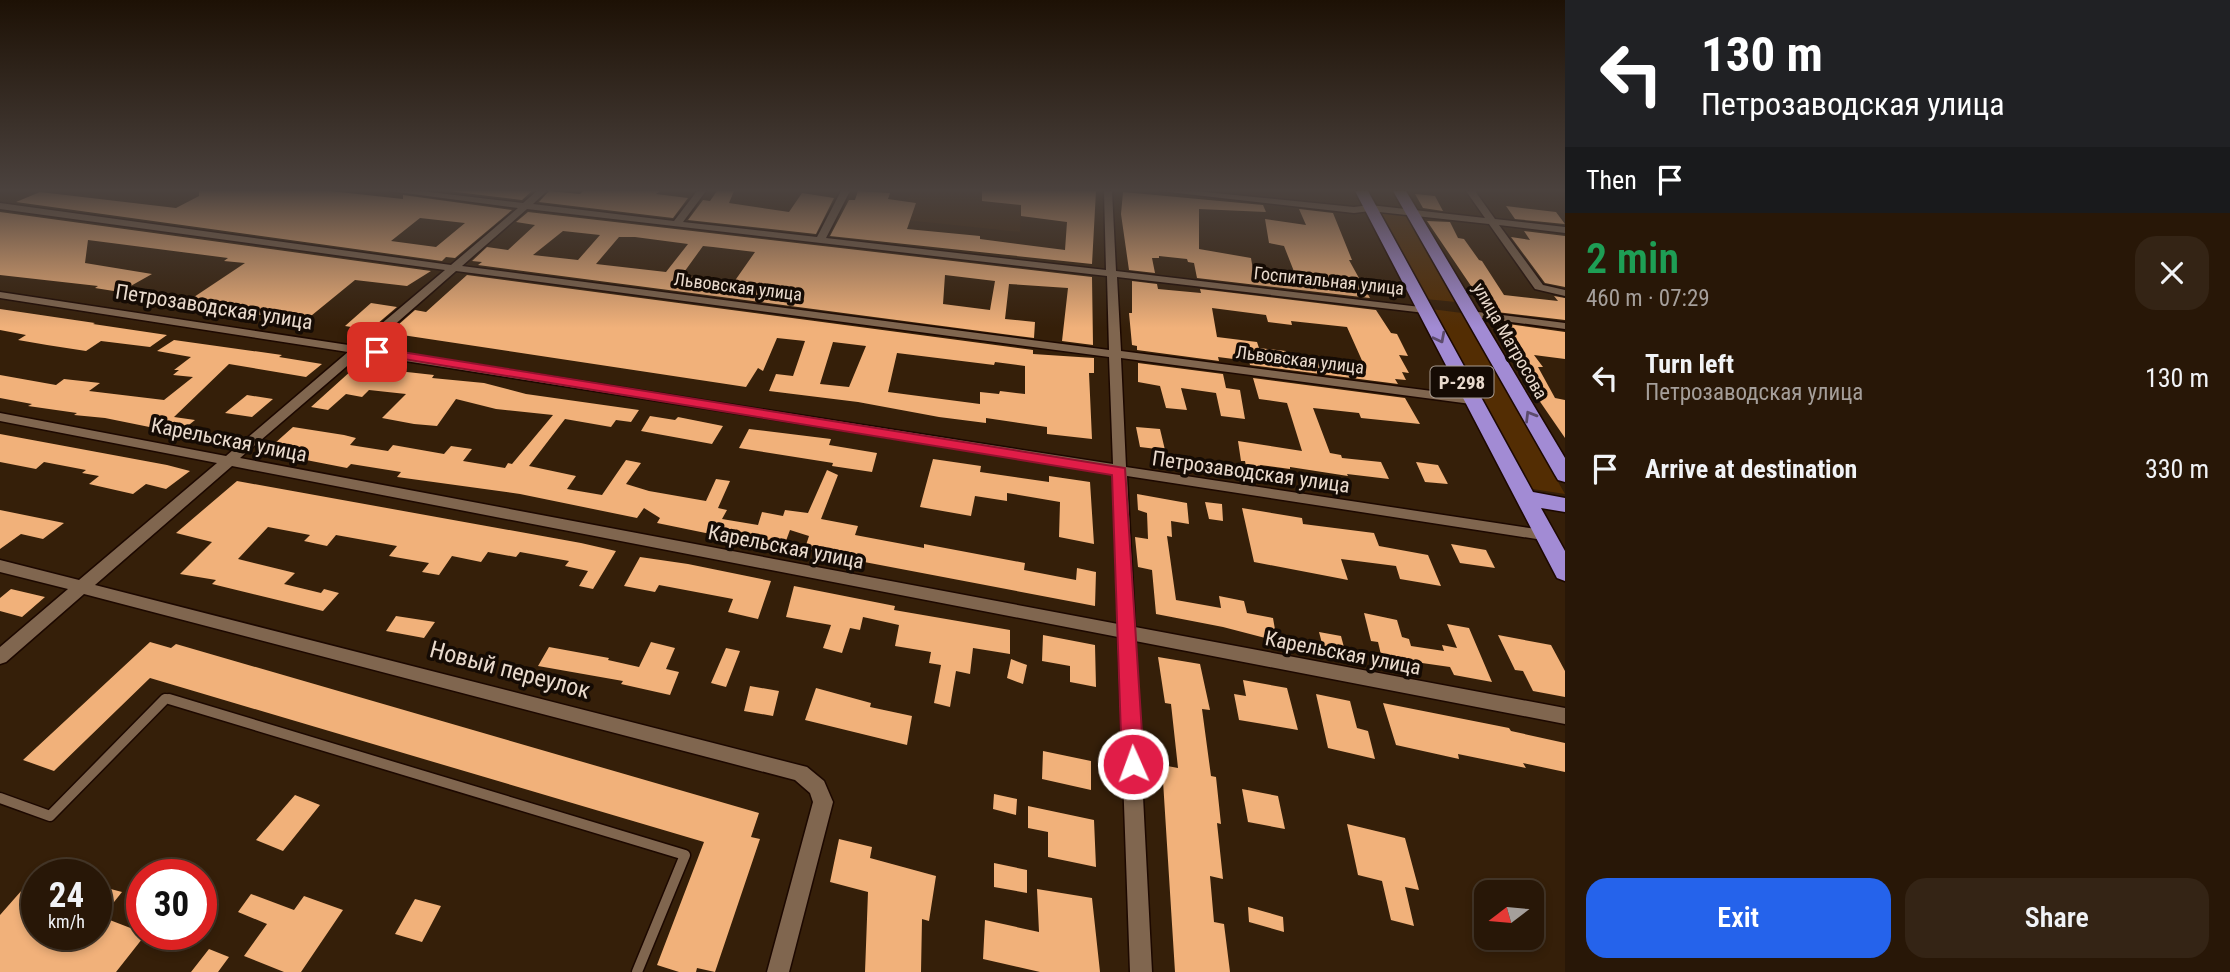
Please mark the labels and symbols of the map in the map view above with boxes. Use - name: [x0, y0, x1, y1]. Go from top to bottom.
- street label: Госпитальная улица: [1253, 262, 1405, 299]
- street label: Львовская улица: [673, 268, 803, 305]
- street label: улица Матросова: [1469, 279, 1552, 402]
- street label: Петрозаводская улица: [114, 280, 314, 334]
- pin: [347, 322, 407, 382]
- one-way arrow: [1431, 331, 1445, 343]
- street label: Львовская улица: [1235, 341, 1365, 378]
- road number: Р-298: [1430, 366, 1494, 398]
- one-way arrow: [1525, 411, 1538, 424]
- street label: Карельская улица: [149, 413, 309, 467]
- street label: Петрозаводская улица: [1151, 446, 1351, 498]
- street label: Карельская улица: [706, 520, 866, 574]
- street label: Карельская улица: [1263, 626, 1423, 680]
- street label: Новый переулок: [427, 635, 594, 705]
- position arrow: [1096, 727, 1170, 801]
- speed limit sign: 30: [126, 859, 217, 950]
- north arrow: [1474, 880, 1544, 950]

